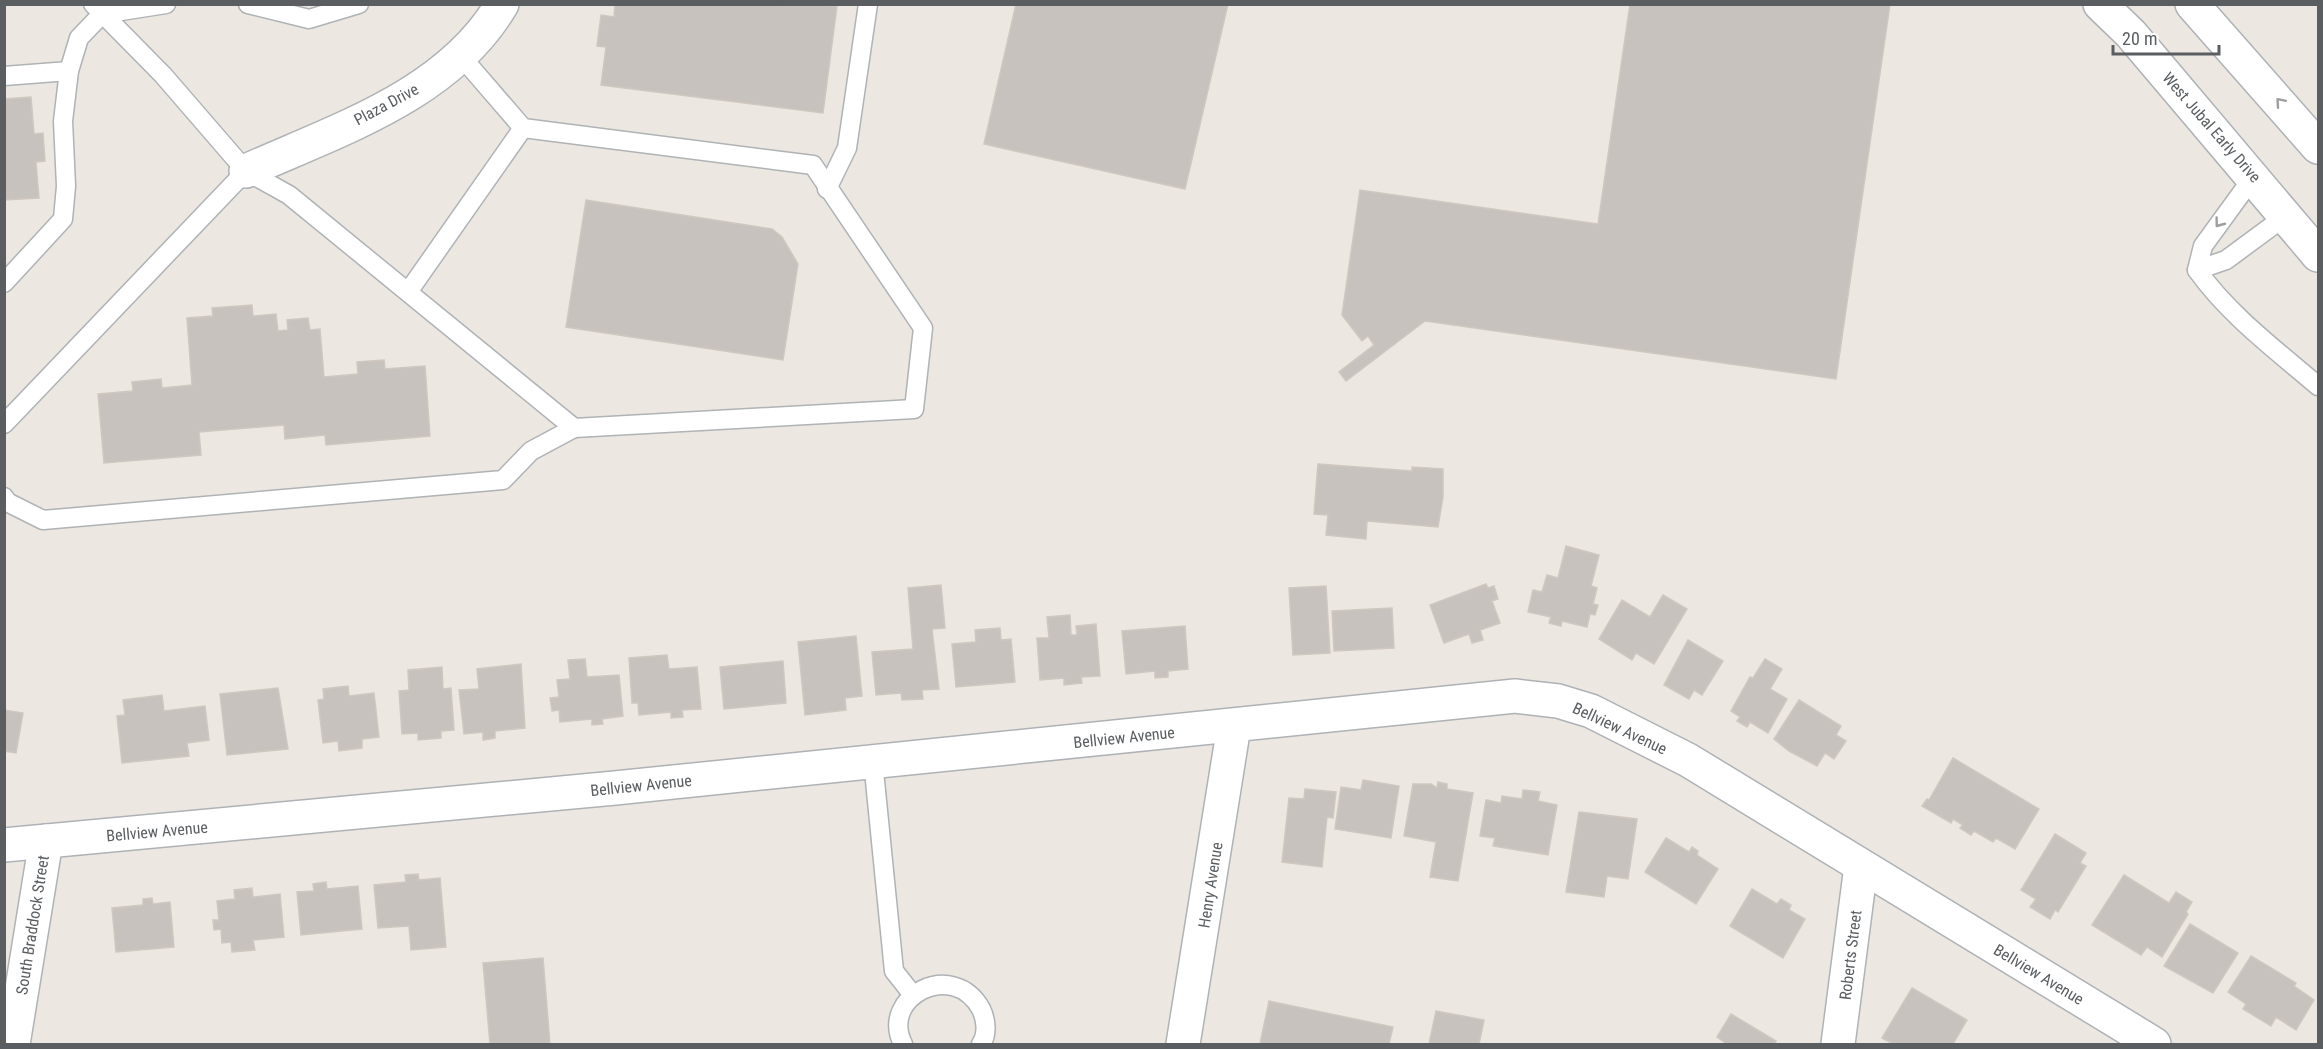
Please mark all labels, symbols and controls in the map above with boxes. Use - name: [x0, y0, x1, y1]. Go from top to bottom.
- scale bar: [2113, 18, 2220, 56]
- text: 20 m: [2122, 28, 2157, 49]
- street label: West Jubal Early Drive: [2159, 68, 2265, 186]
- street label: Plaza Drive: [351, 80, 422, 129]
- one-way arrow: [2277, 98, 2288, 109]
- one-way arrow: [2216, 217, 2227, 228]
- street label: Bellview Avenue: [1570, 698, 1670, 759]
- street label: Bellview Avenue: [1072, 723, 1176, 752]
- street label: Bellview Avenue: [589, 771, 693, 800]
- street label: Bellview Avenue: [106, 818, 209, 845]
- street label: Henry Avenue: [1194, 841, 1227, 929]
- street label: South Braddock Street: [12, 854, 53, 996]
- street label: Roberts Street: [1836, 909, 1865, 1001]
- street label: Bellview Avenue: [1990, 940, 2087, 1009]

